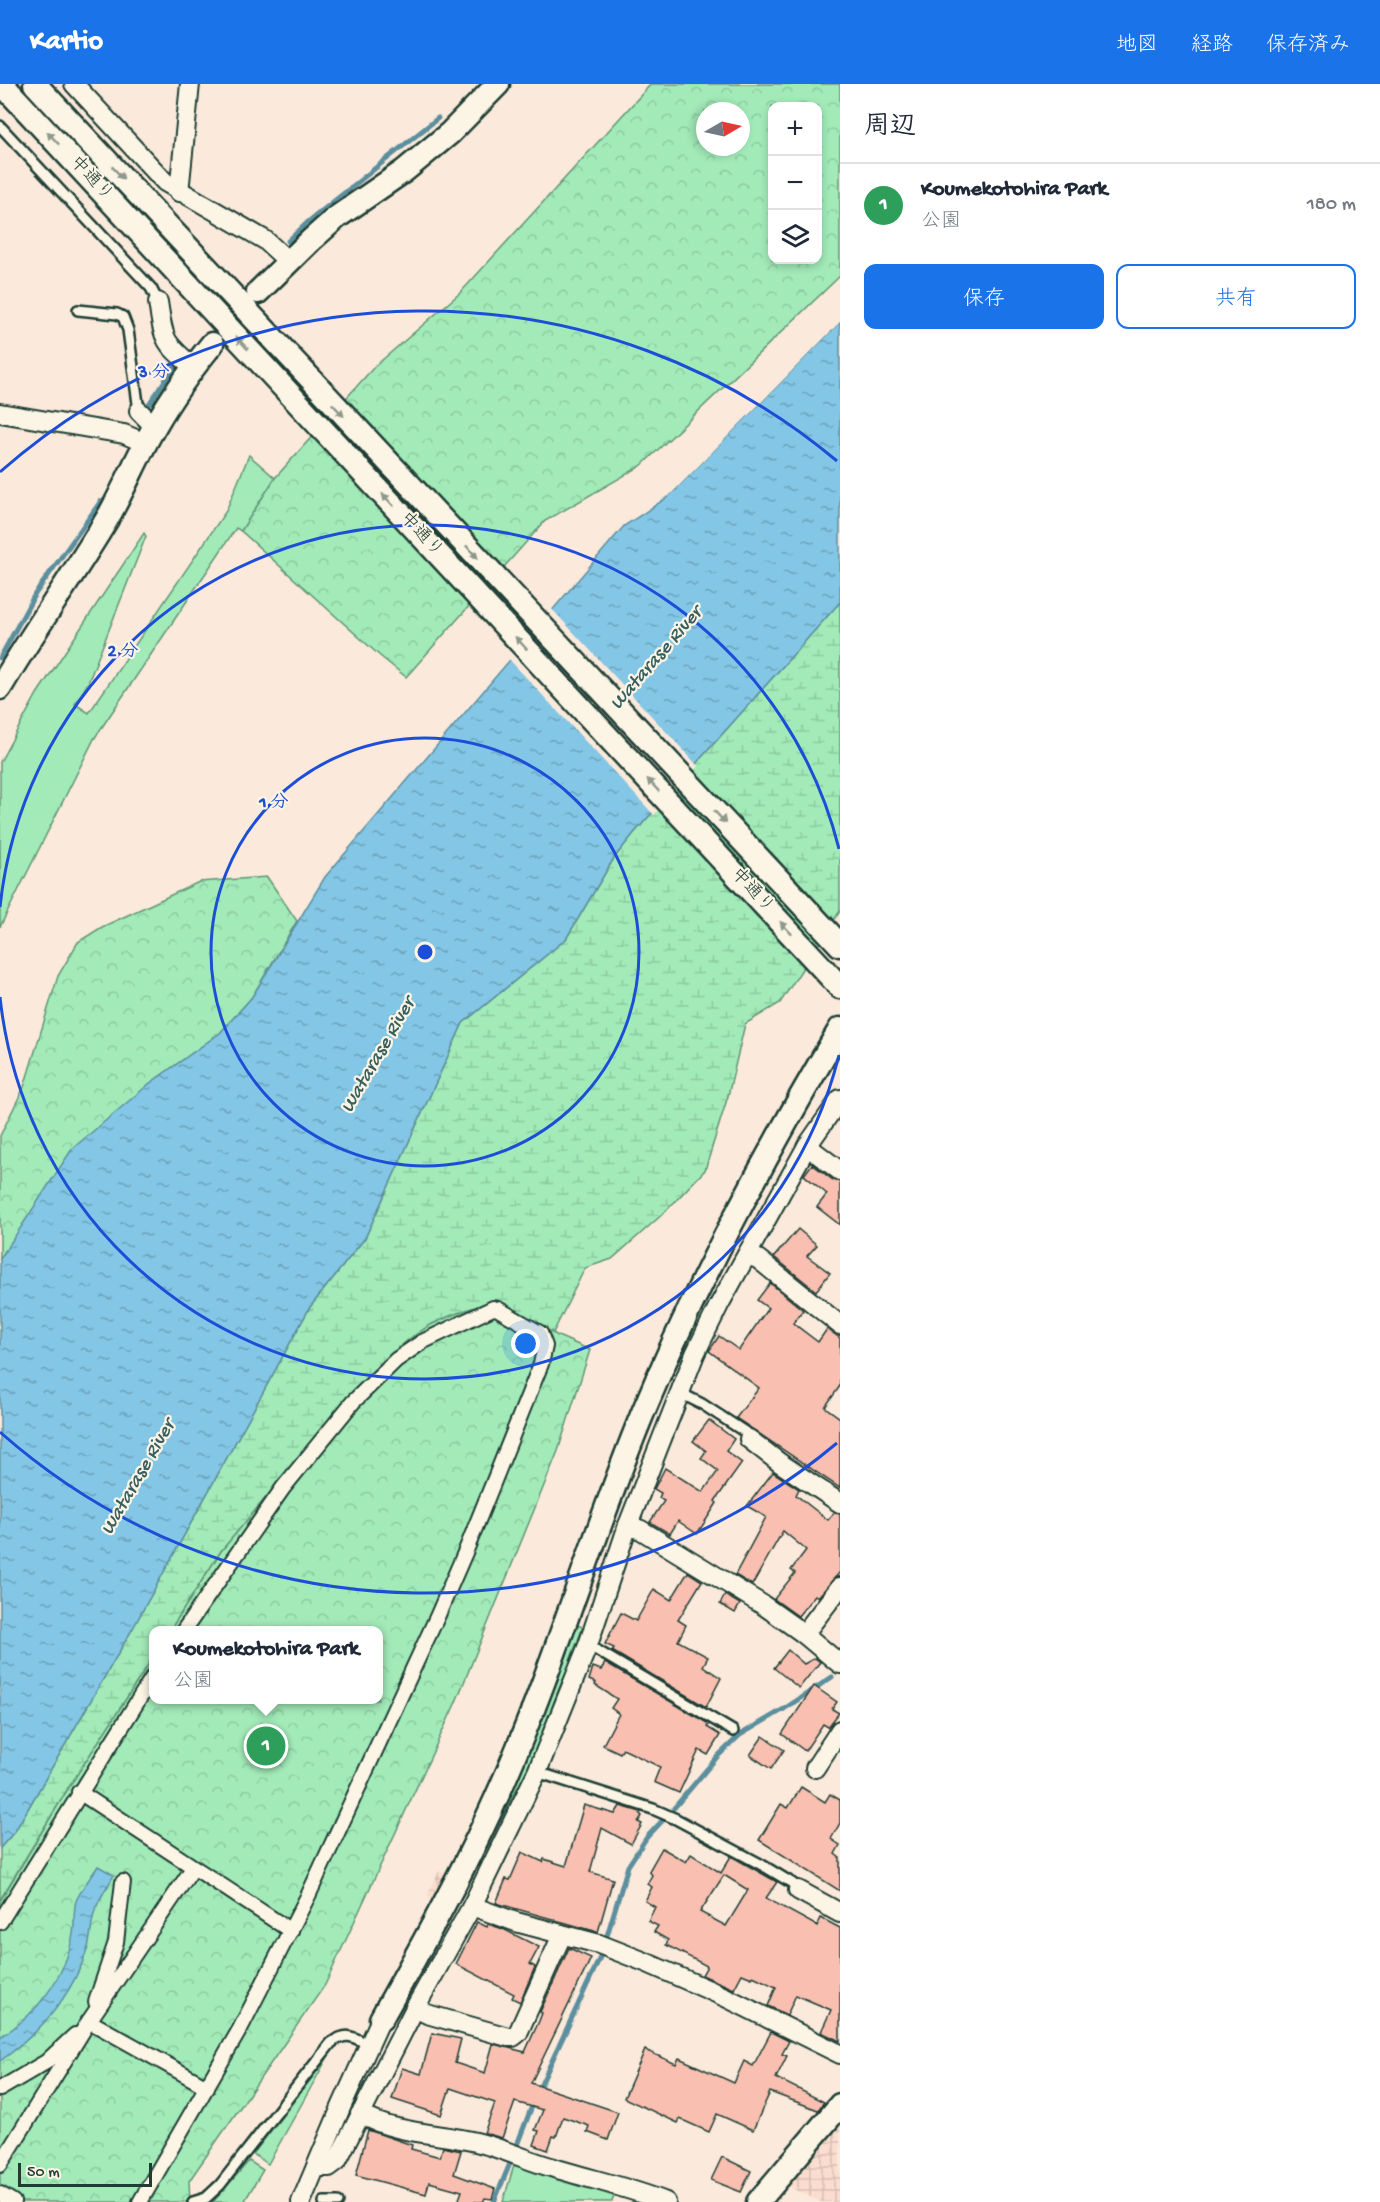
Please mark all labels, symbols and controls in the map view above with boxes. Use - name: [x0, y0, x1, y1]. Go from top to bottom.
- text: Kartio: [30, 26, 103, 59]
- text: 地図: [1116, 34, 1158, 59]
- text: 経路: [1191, 34, 1233, 59]
- text: 保存済み: [1266, 34, 1350, 59]
- north arrow: [696, 102, 750, 156]
- map controls: [768, 102, 822, 264]
- button: +: [768, 102, 822, 156]
- text: 周辺: [864, 113, 916, 144]
- one-way arrow: [46, 131, 60, 146]
- street label: 中通り: [65, 151, 118, 206]
- button: −: [768, 156, 822, 210]
- one-way arrow: [111, 165, 124, 180]
- text: Koumekotohira Park: [921, 177, 1107, 203]
- text: 1: [879, 194, 888, 217]
- text: 180 m: [1307, 194, 1356, 217]
- button: layers: [768, 210, 822, 264]
- text: 公園: [921, 211, 961, 234]
- button: 保存: [864, 264, 1104, 329]
- button: 共有: [1116, 264, 1356, 329]
- one-way arrow: [236, 336, 249, 351]
- text: 3 分: [137, 362, 170, 384]
- one-way arrow: [331, 402, 345, 416]
- one-way arrow: [381, 492, 395, 507]
- street label: 中通り: [395, 507, 448, 562]
- one-way arrow: [465, 544, 478, 559]
- water label: Watarase River: [606, 600, 711, 715]
- one-way arrow: [514, 636, 528, 650]
- text: 2 分: [107, 641, 139, 663]
- one-way arrow: [647, 779, 661, 793]
- text: 1 分: [258, 792, 289, 814]
- one-way arrow: [713, 809, 726, 824]
- street label: 中通り: [726, 863, 779, 918]
- one-way arrow: [780, 921, 793, 936]
- centre of rings: [415, 942, 435, 962]
- water label: Watarase River: [337, 991, 423, 1118]
- your location: [511, 1329, 540, 1358]
- water label: Watarase River: [97, 1413, 183, 1540]
- popup: [149, 1626, 383, 1704]
- text: Koumekotohira Park: [173, 1637, 359, 1663]
- text: 公園: [173, 1671, 213, 1694]
- pin: 1: [246, 1724, 286, 1768]
- scale bar: [18, 2160, 152, 2188]
- text: 50 m: [27, 2164, 60, 2183]

